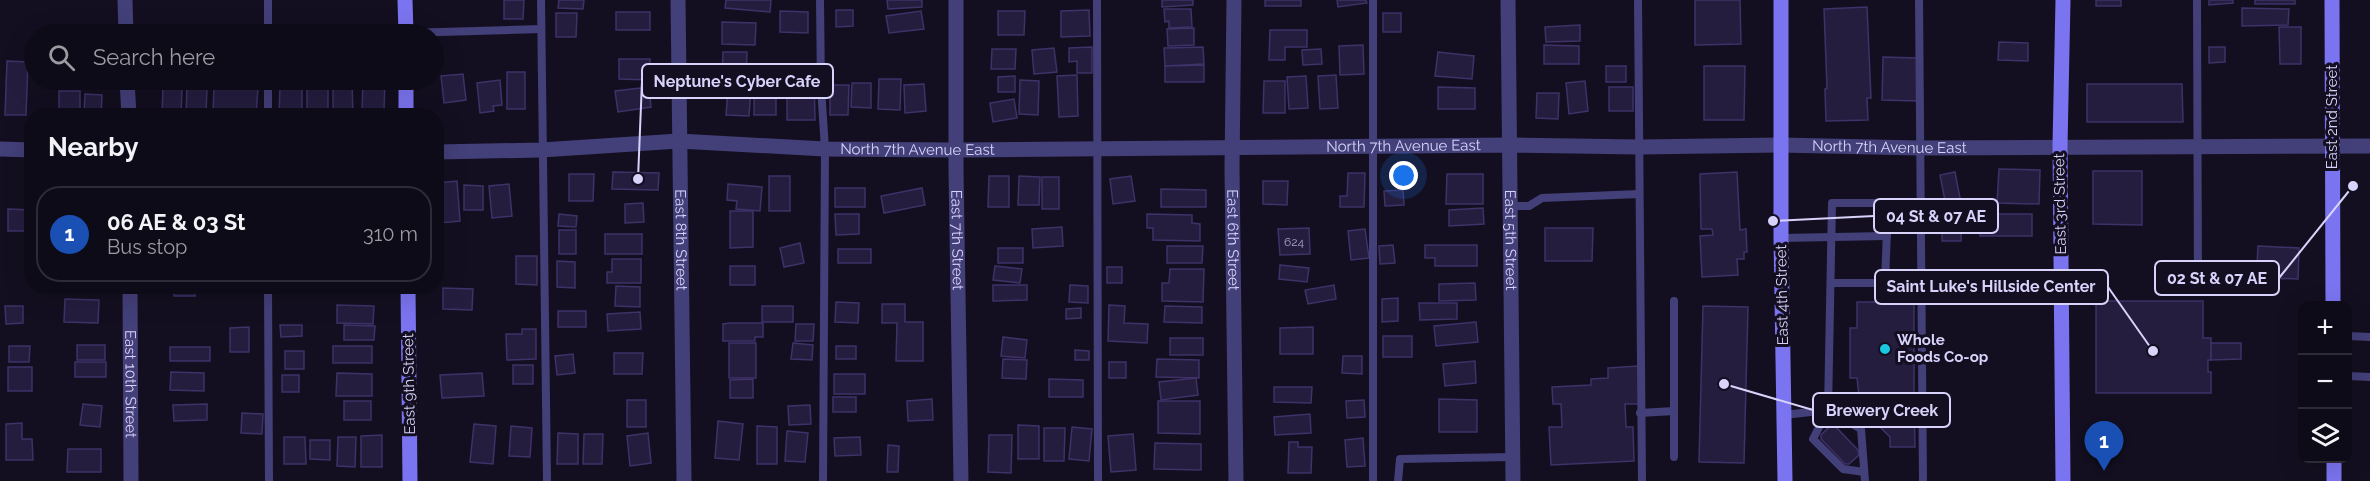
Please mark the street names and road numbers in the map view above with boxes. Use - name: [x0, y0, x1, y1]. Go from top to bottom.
- street label: East 2nd Street: [2323, 65, 2341, 169]
- street label: North 7th Avenue East: [1326, 136, 1481, 156]
- street label: North 7th Avenue East: [1812, 137, 1967, 157]
- street label: North 7th Avenue East: [840, 140, 995, 159]
- street label: East 3rd Street: [2050, 153, 2070, 255]
- street label: East 8th Street: [671, 189, 691, 291]
- street label: East 6th Street: [1223, 189, 1243, 291]
- street label: East 5th Street: [1501, 189, 1520, 290]
- street label: East 7th Street: [947, 190, 967, 290]
- street label: East 4th Street: [1772, 244, 1792, 346]
- street label: East 10th Street: [121, 330, 140, 438]
- street label: East 9th Street: [399, 333, 419, 435]

